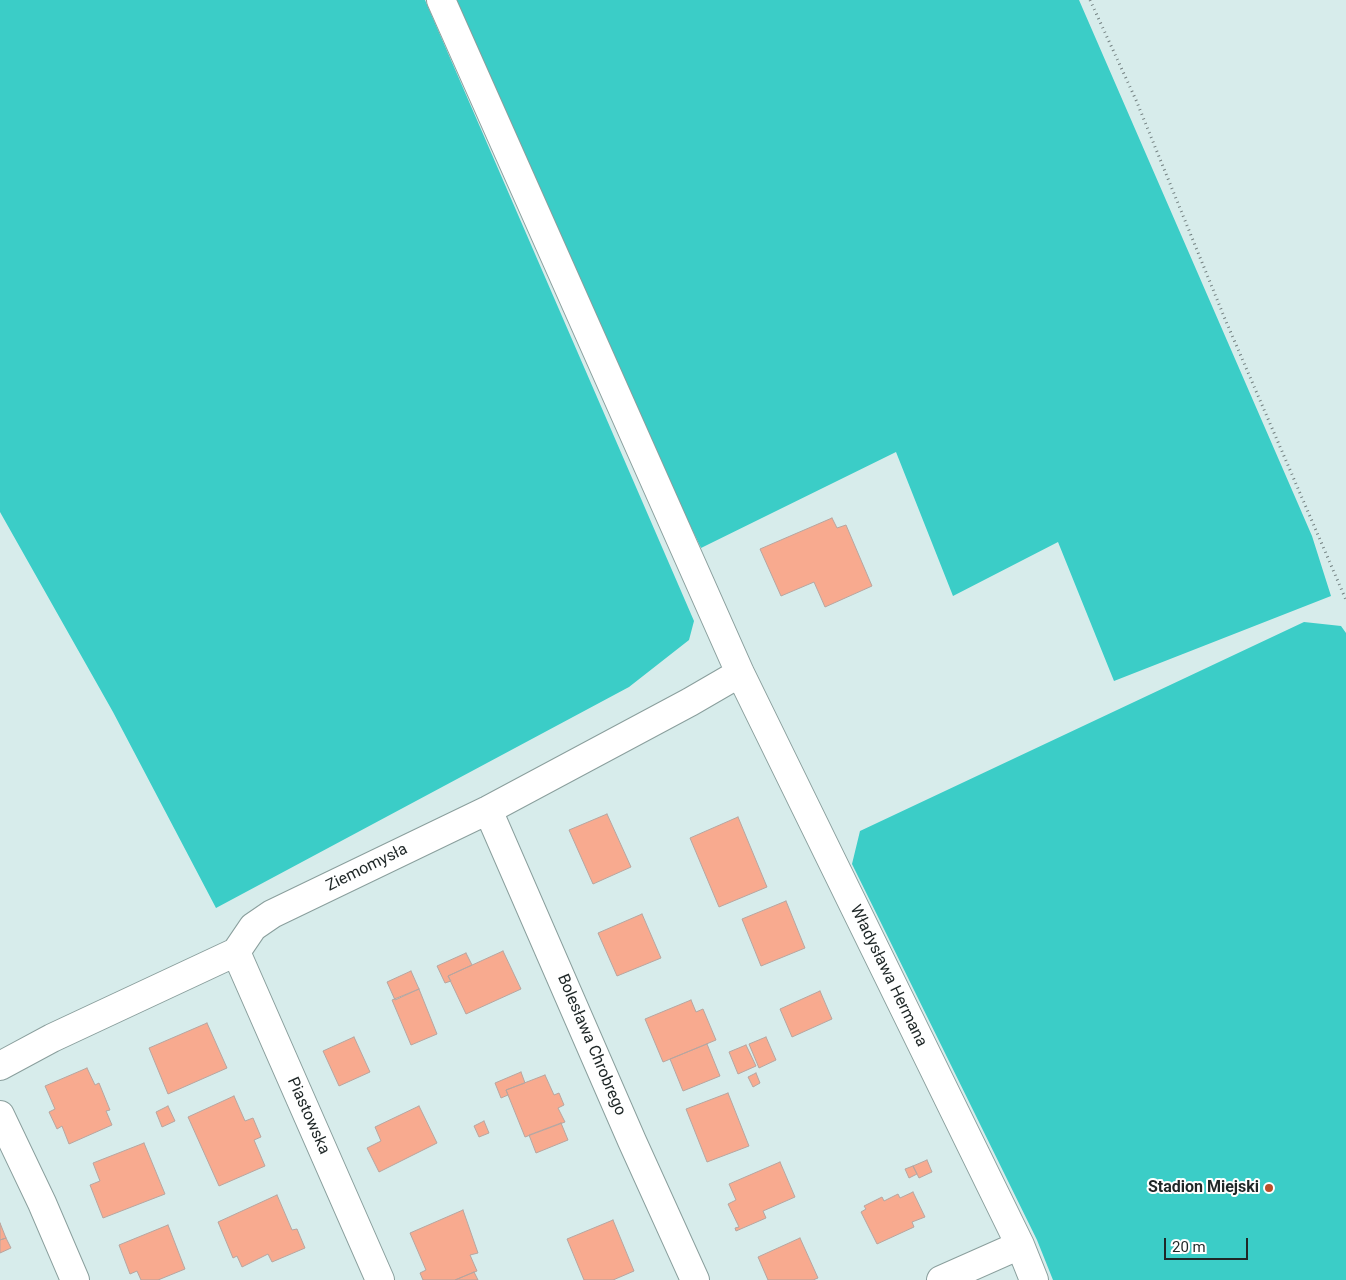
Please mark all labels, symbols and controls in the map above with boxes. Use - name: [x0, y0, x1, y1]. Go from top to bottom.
- street label: Ziemomysła: [323, 840, 411, 896]
- street label: Władysława Hermana: [845, 902, 931, 1050]
- street label: Bolesława Chrobrego: [552, 971, 630, 1119]
- street label: Piastowska: [283, 1075, 333, 1157]
- place label: Stadion Miejski: [1148, 1178, 1259, 1198]
- marker: Stadion Miejski: [1263, 1182, 1275, 1194]
- scale bar: [1166, 1228, 1250, 1260]
- text: 20 m: [1172, 1238, 1206, 1256]

